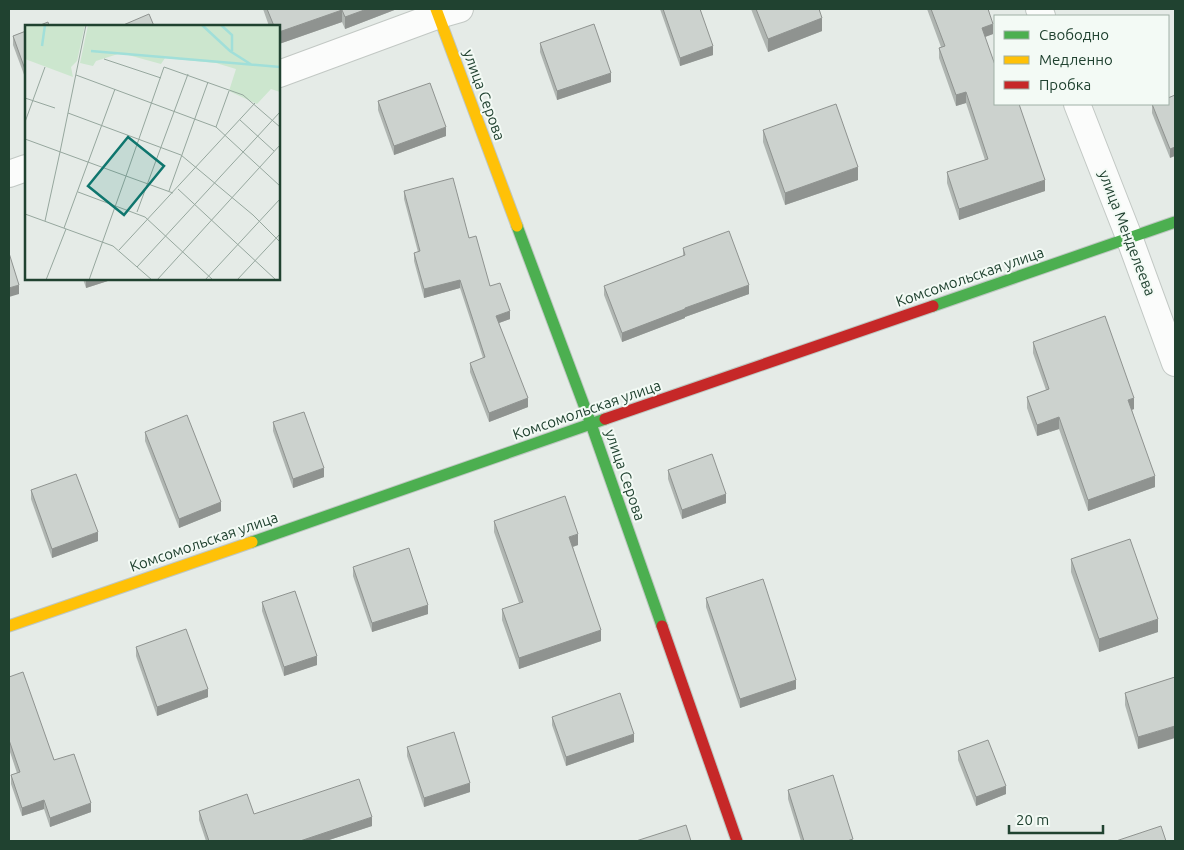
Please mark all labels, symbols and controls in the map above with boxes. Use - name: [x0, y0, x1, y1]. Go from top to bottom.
- legend: [994, 15, 1169, 105]
- inset map: [25, 25, 280, 280]
- text: Свободно: [1039, 26, 1109, 43]
- street label: улица Серова: [460, 47, 509, 143]
- text: Медленно: [1039, 51, 1113, 68]
- text: Пробка: [1039, 76, 1091, 93]
- street label: улица Менделеева: [1096, 168, 1159, 298]
- street label: Комсомольская улица: [894, 243, 1046, 310]
- street label: Комсомольская улица: [511, 376, 663, 443]
- street label: улица Серова: [602, 427, 649, 523]
- street label: Комсомольская улица: [128, 508, 280, 575]
- scale bar: [1009, 802, 1103, 834]
- text: 20 m: [1016, 811, 1049, 828]

